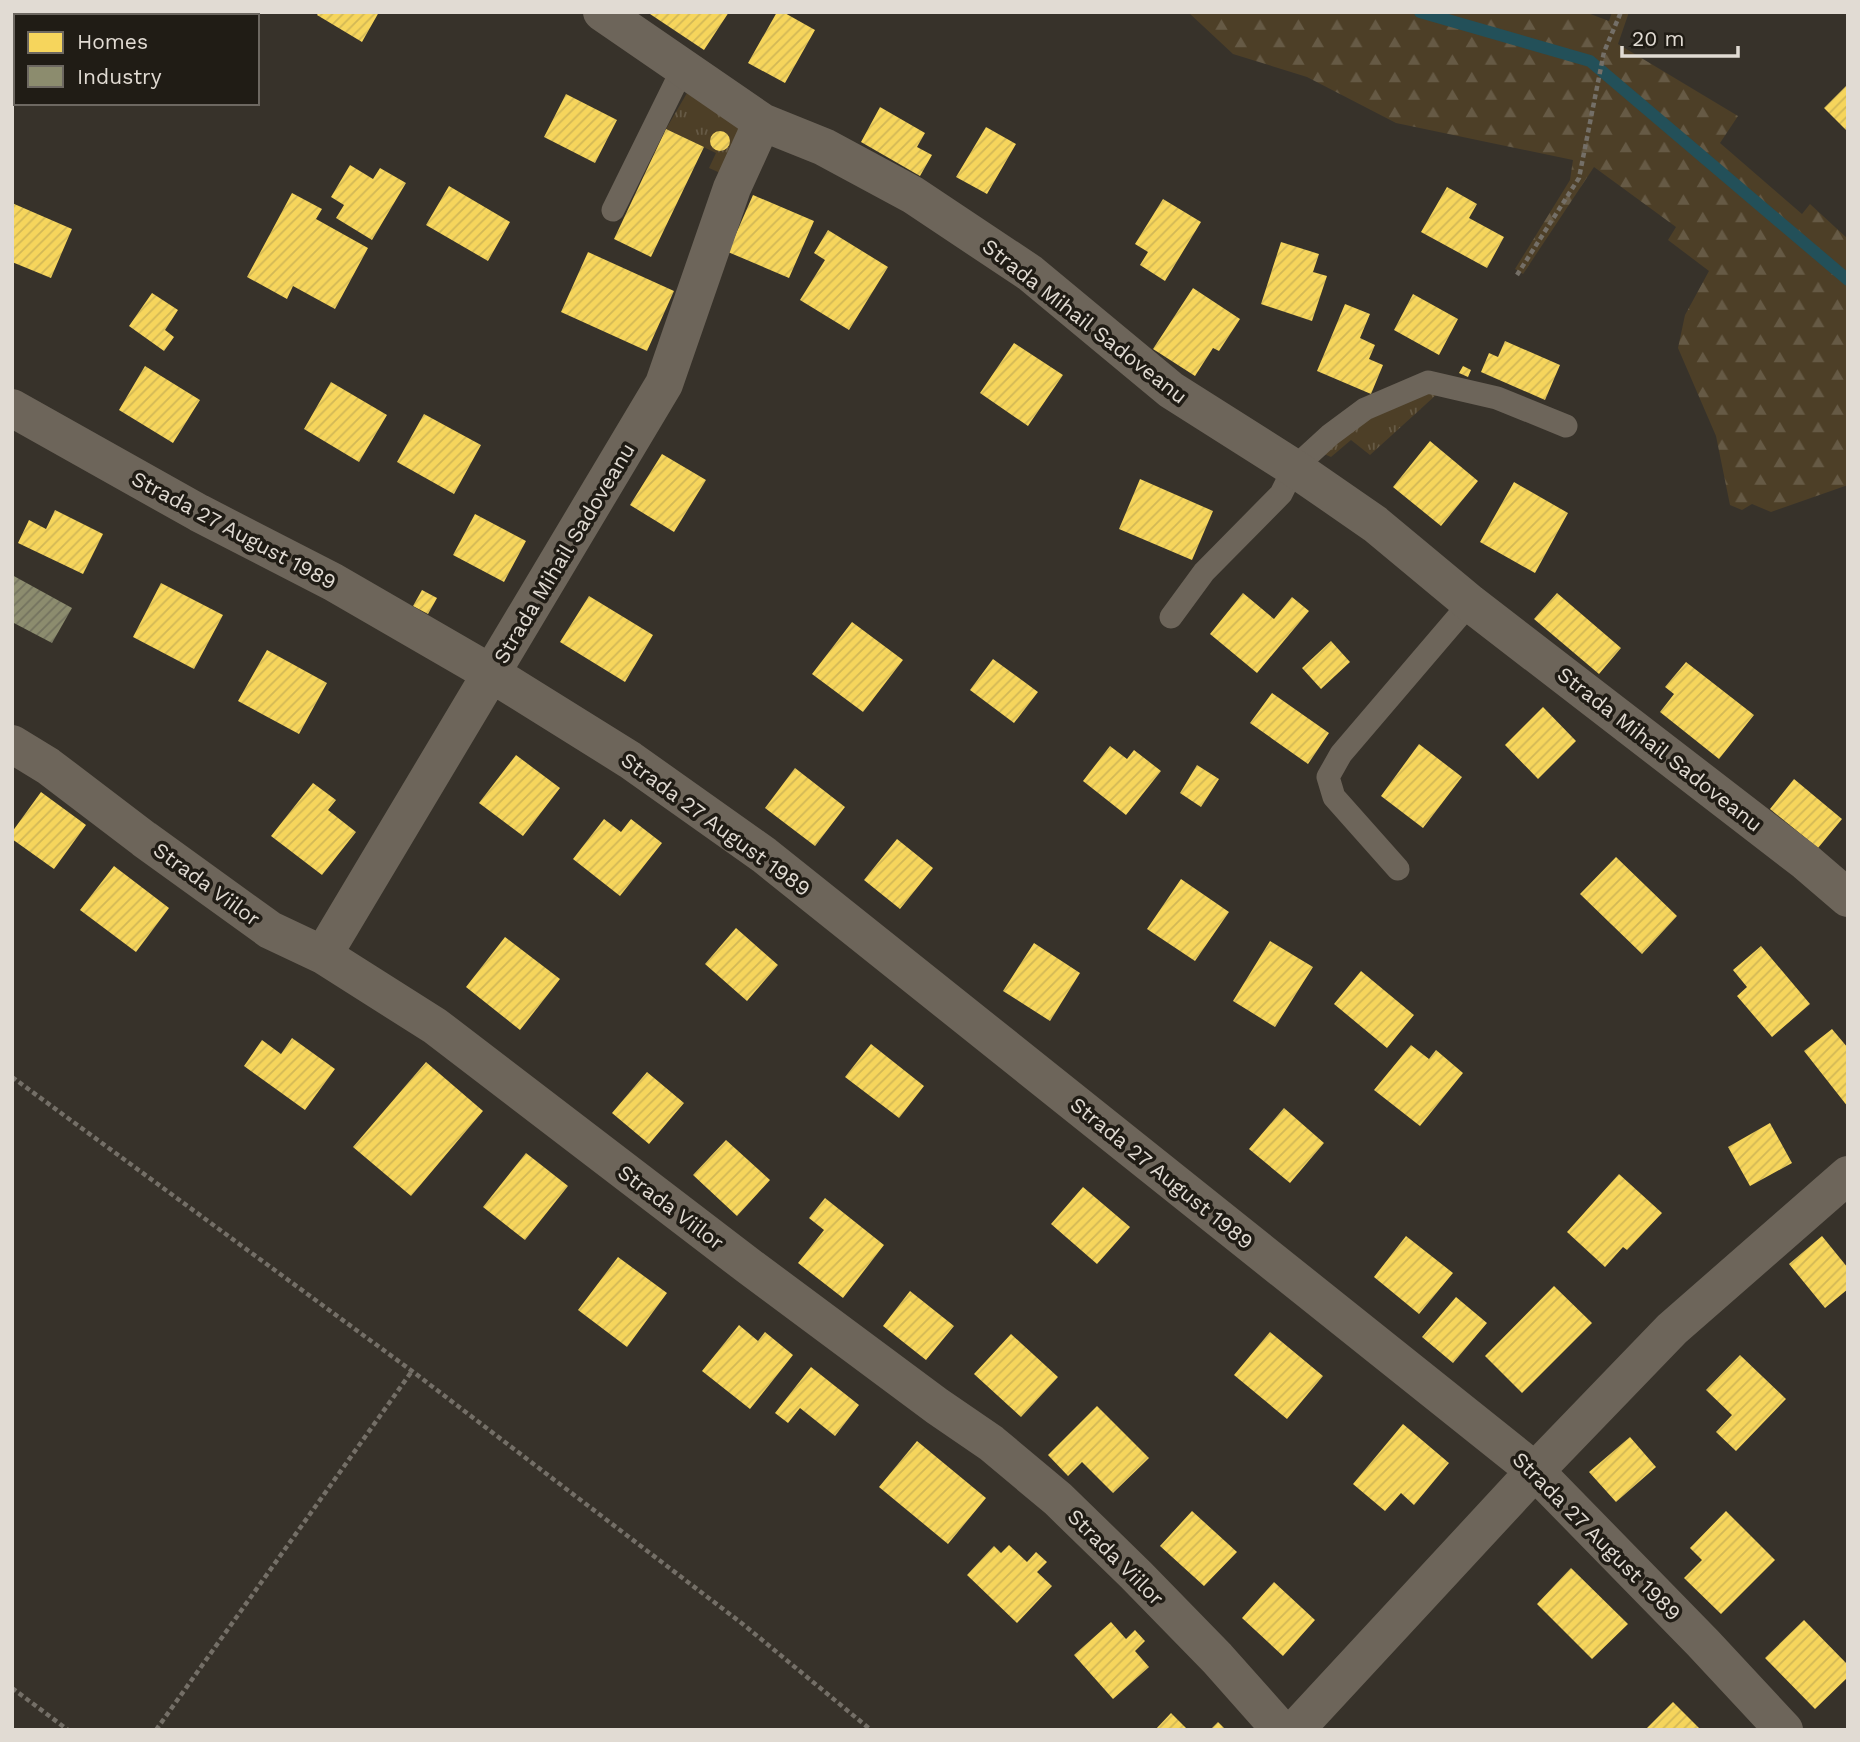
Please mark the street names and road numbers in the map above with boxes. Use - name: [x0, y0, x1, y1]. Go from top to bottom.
- street label: Strada Mihail Sadoveanu: [978, 233, 1192, 409]
- street label: Strada Mihail Sadoveanu: [488, 438, 640, 668]
- street label: Strada 27 August 1989: [128, 465, 340, 595]
- street label: Strada Mihail Sadoveanu: [1553, 661, 1767, 837]
- street label: Strada 27 August 1989: [616, 747, 816, 901]
- street label: Strada Viilor: [149, 837, 266, 931]
- street label: Strada 27 August 1989: [1066, 1092, 1258, 1254]
- street label: Strada Viilor: [613, 1159, 729, 1255]
- street label: Strada 27 August 1989: [1508, 1447, 1686, 1625]
- street label: Strada Viilor: [1063, 1504, 1170, 1611]

